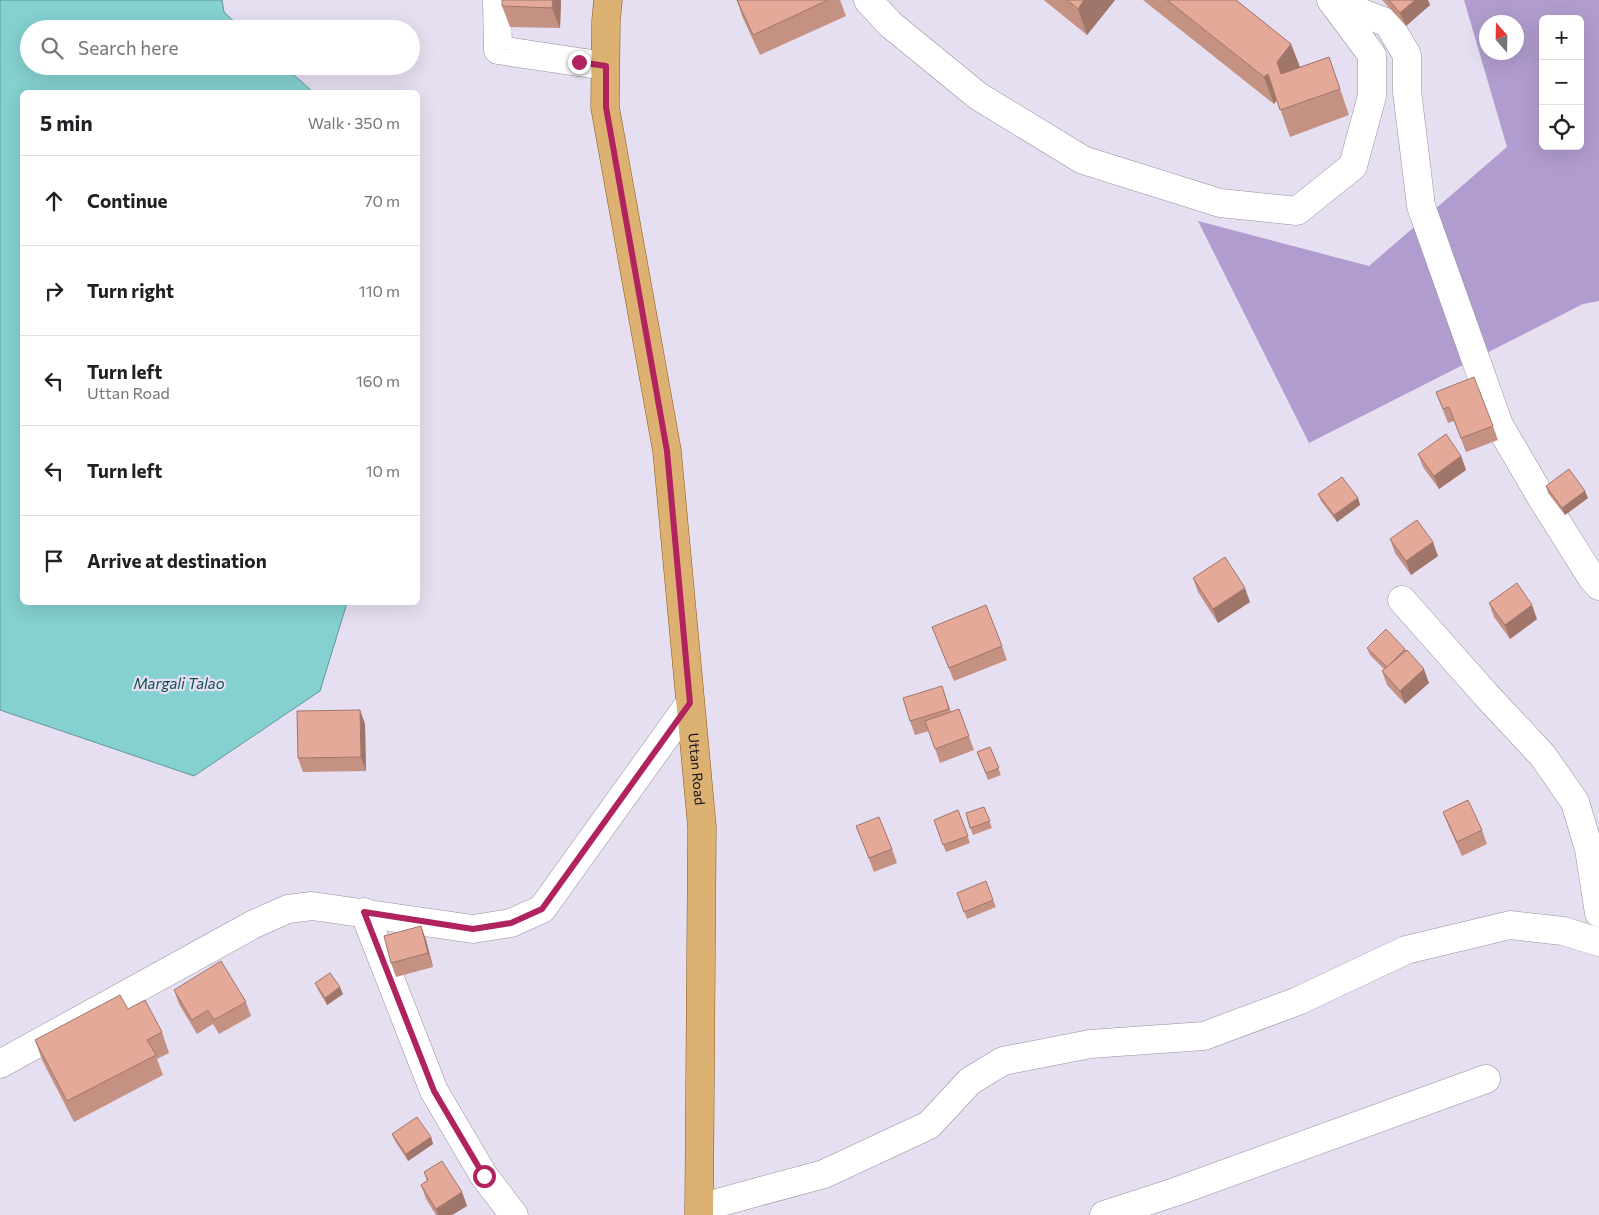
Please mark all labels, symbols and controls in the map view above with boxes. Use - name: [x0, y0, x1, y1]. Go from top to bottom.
- north arrow: [1479, 15, 1524, 60]
- map controls: [1539, 15, 1584, 150]
- button: +: [1539, 15, 1584, 60]
- search box: [20, 20, 420, 75]
- icon: search: [38, 34, 66, 62]
- text: Search here: [78, 36, 178, 59]
- route end: [568, 51, 591, 74]
- button: −: [1539, 60, 1584, 105]
- button: locate: [1539, 105, 1584, 150]
- text: 5 min: [40, 110, 93, 135]
- text: Walk · 350 m: [308, 113, 400, 132]
- icon: ahead: [40, 187, 68, 215]
- text: Continue: [87, 189, 167, 212]
- text: 70 m: [364, 191, 400, 210]
- icon: right: [40, 277, 68, 305]
- text: Turn right: [87, 279, 174, 302]
- text: 110 m: [359, 281, 400, 300]
- text: Turn left: [87, 360, 162, 383]
- icon: left: [40, 367, 68, 395]
- text: 160 m: [356, 371, 400, 390]
- text: Uttan Road: [87, 383, 170, 402]
- icon: left: [40, 457, 68, 485]
- text: Turn left: [87, 459, 162, 482]
- text: 10 m: [366, 461, 400, 480]
- icon: arrive: [40, 547, 68, 575]
- text: Arrive at destination: [87, 549, 267, 572]
- water label: Margali Talao: [133, 674, 225, 692]
- street label: Uttan Road: [685, 732, 709, 806]
- route start: [473, 1165, 496, 1188]

